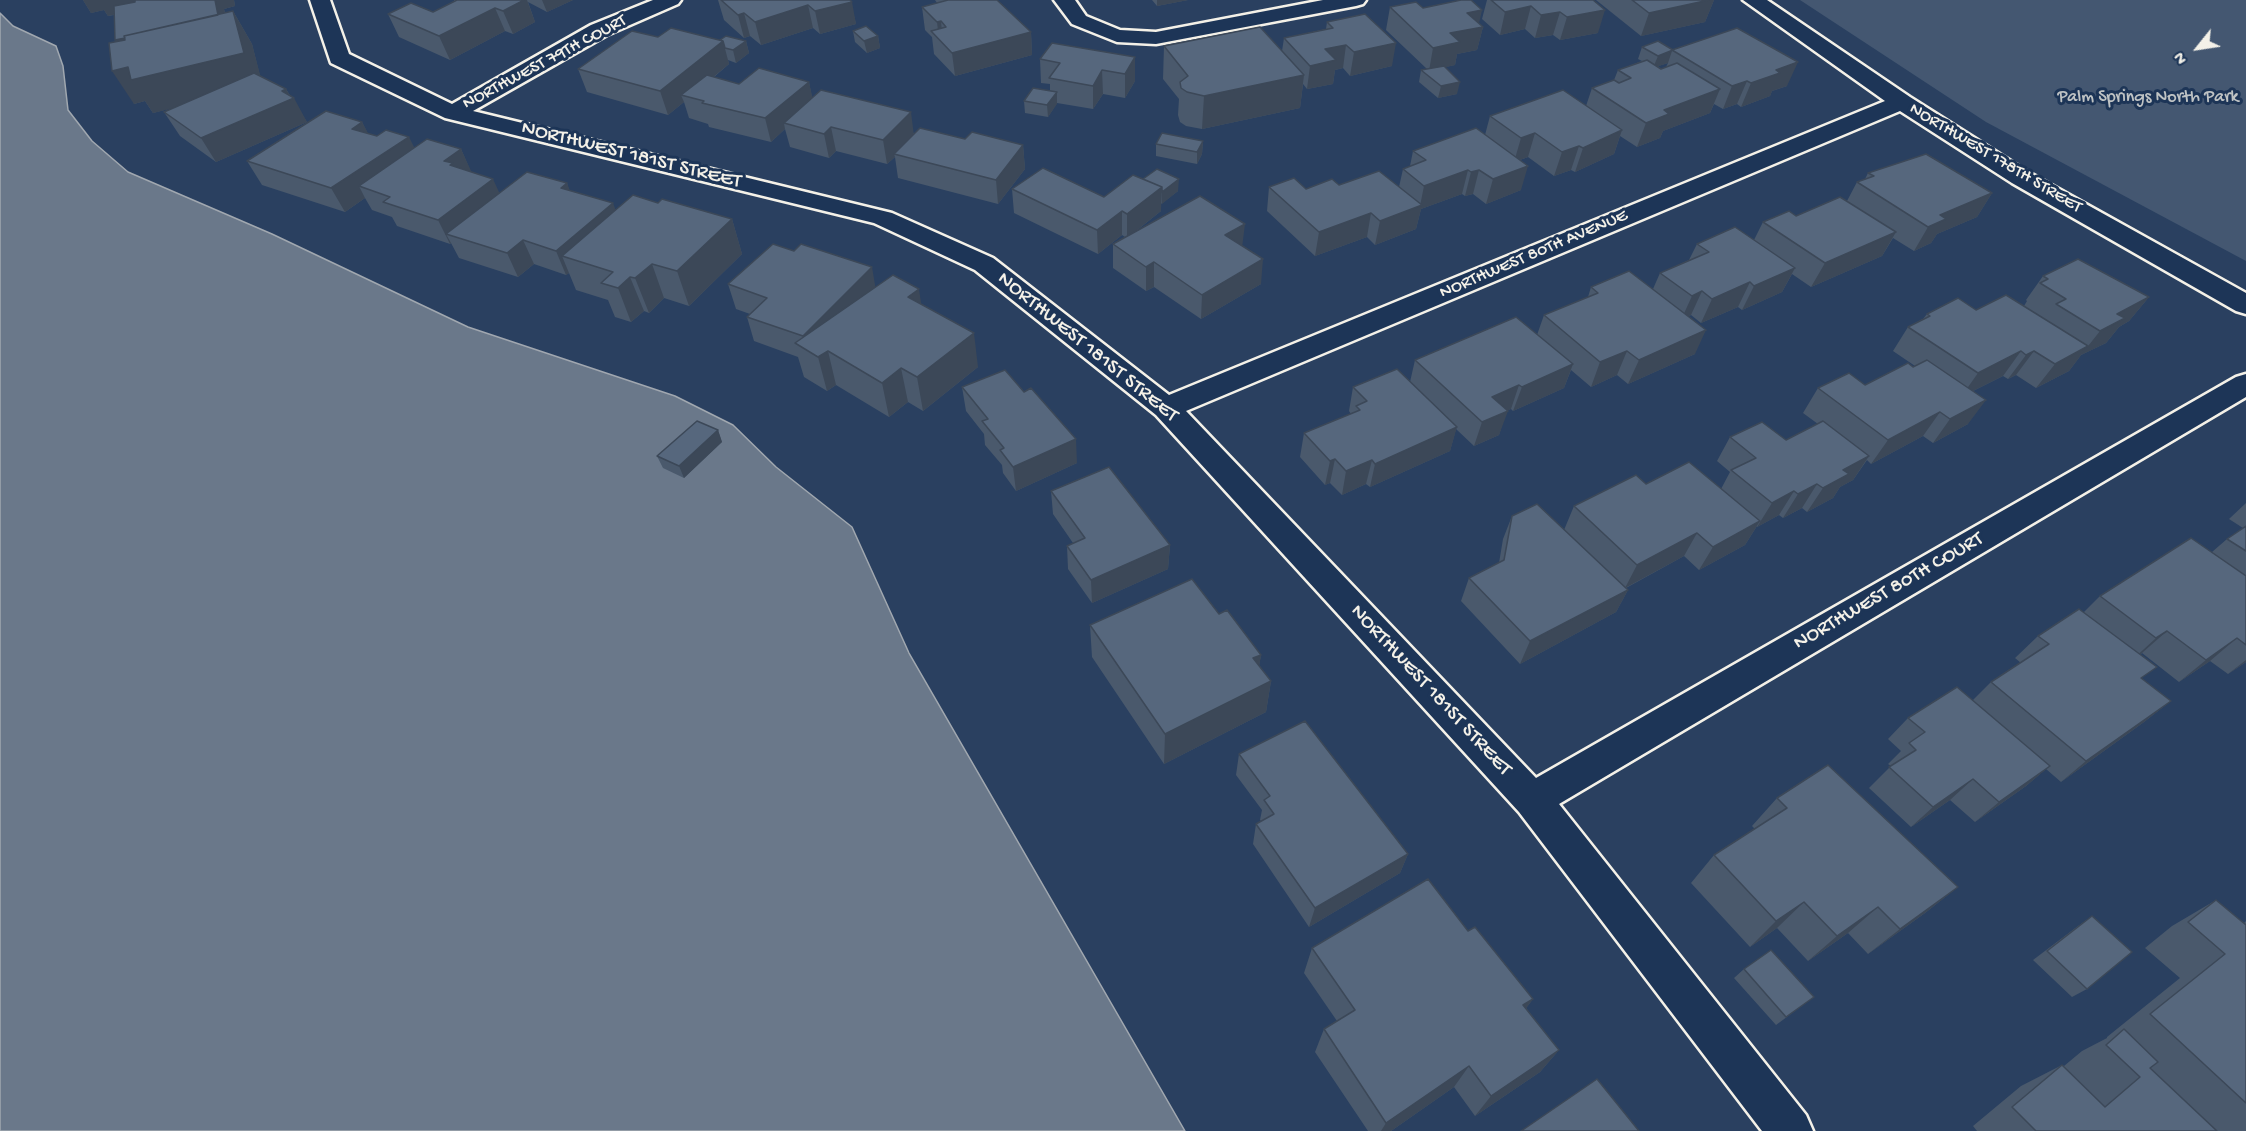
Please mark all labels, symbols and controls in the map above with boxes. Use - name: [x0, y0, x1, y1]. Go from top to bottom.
- street label: NORTHWEST 79TH COURT: [459, 11, 631, 115]
- north arrow: [2168, 18, 2228, 78]
- text: N: [2171, 48, 2193, 67]
- park label: Palm Springs North Park: [2057, 87, 2239, 109]
- street label: NORTHWEST 178TH STREET: [1905, 99, 2085, 219]
- street label: NORTHWEST 181ST STREET: [519, 116, 743, 196]
- street label: NORTHWEST 80TH AVENUE: [1437, 206, 1631, 304]
- street label: NORTHWEST 181ST STREET: [991, 267, 1183, 429]
- street label: NORTHWEST 80TH COURT: [1790, 527, 1988, 657]
- street label: NORTHWEST 181ST STREET: [1344, 600, 1516, 782]

